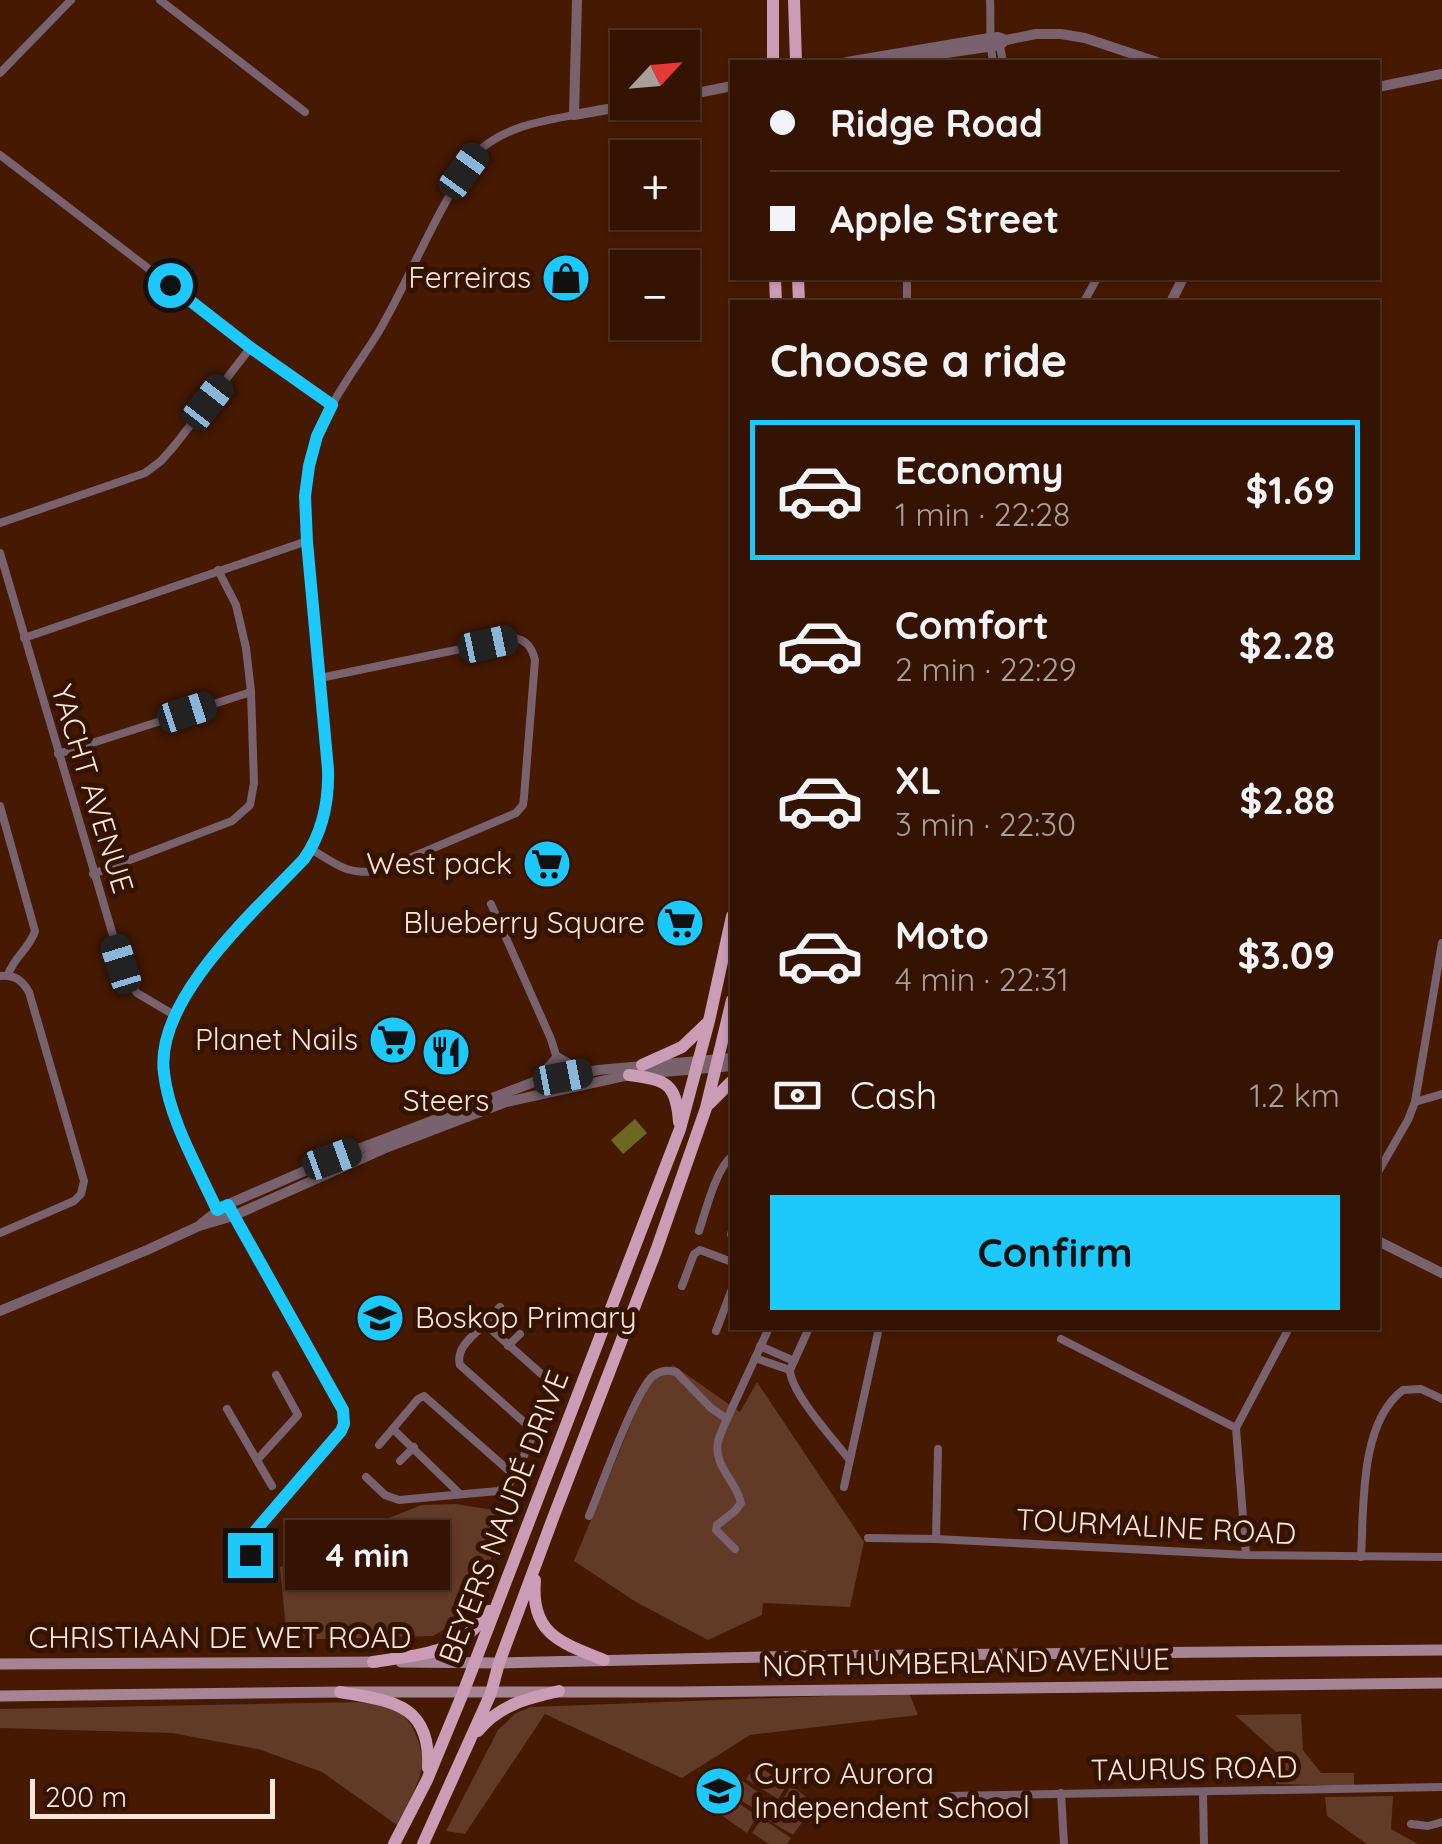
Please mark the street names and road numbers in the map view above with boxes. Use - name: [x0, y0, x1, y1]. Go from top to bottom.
- street label: YACHT AVENUE: [43, 680, 143, 898]
- street label: BEYERS NAUDÉ DRIVE: [430, 1365, 577, 1669]
- street label: TOURMALINE ROAD: [1015, 1500, 1297, 1552]
- street label: CHRISTIAAN DE WET ROAD: [29, 1618, 411, 1656]
- street label: NORTHUMBERLAND AVENUE: [762, 1639, 1170, 1685]
- street label: TAURUS ROAD: [1090, 1747, 1298, 1789]

